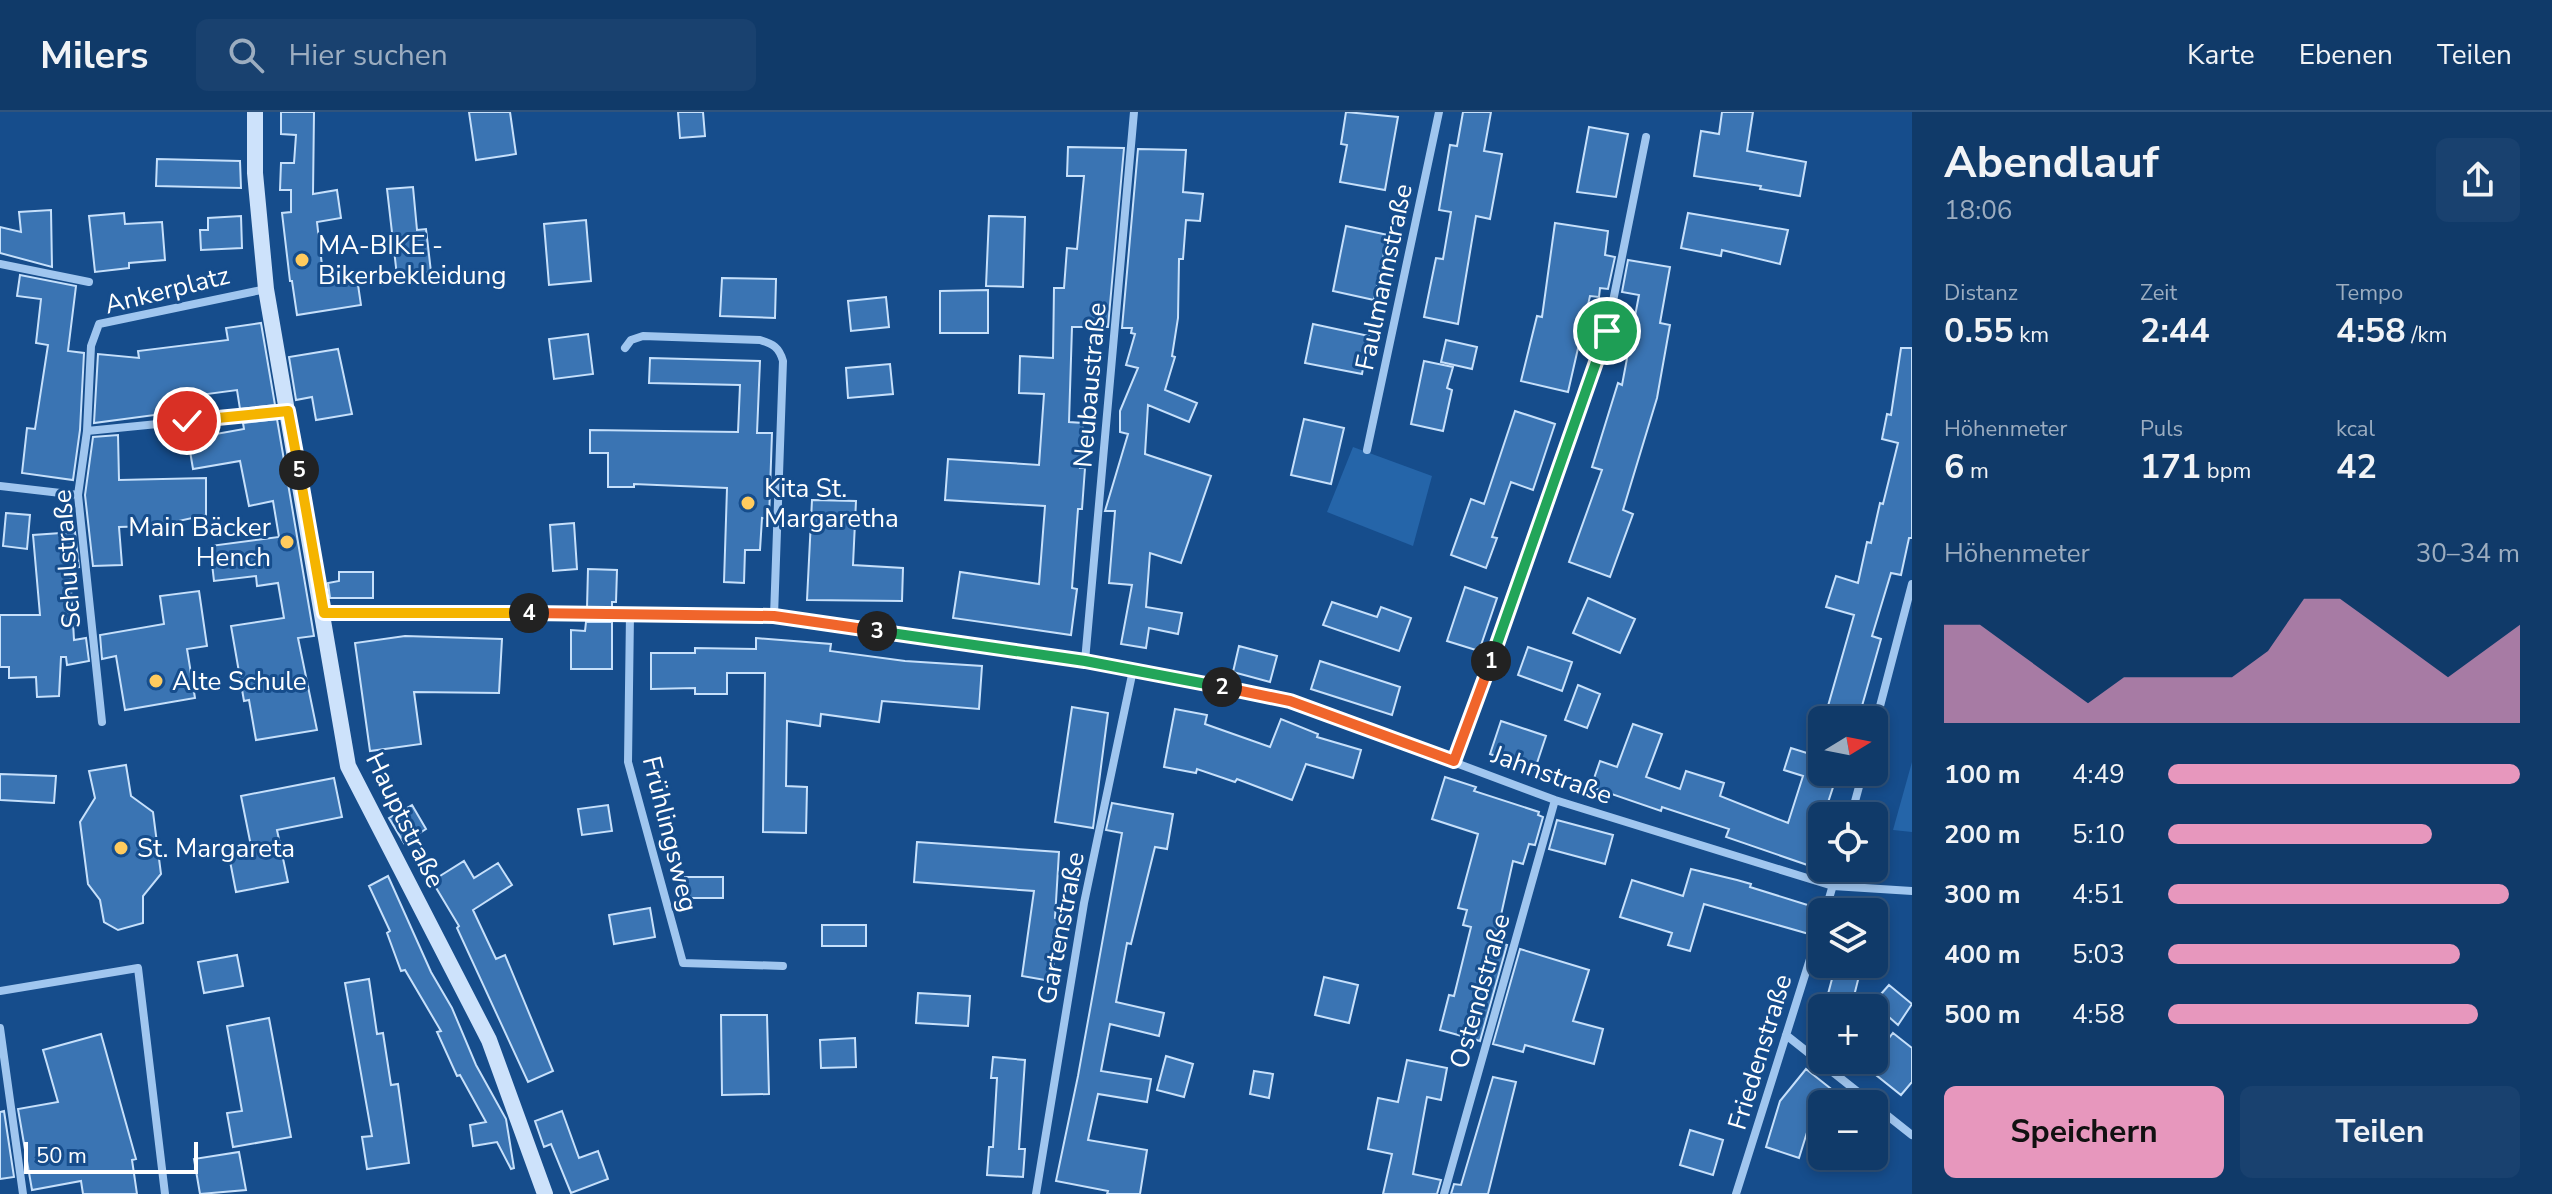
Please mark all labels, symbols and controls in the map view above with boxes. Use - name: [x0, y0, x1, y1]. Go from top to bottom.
- search box: [196, 19, 756, 91]
- text: Milers: [40, 30, 148, 81]
- icon: search: [224, 33, 268, 77]
- text: Hier suchen: [288, 35, 448, 76]
- text: Karte: [2187, 36, 2255, 74]
- text: Ebenen: [2299, 36, 2393, 74]
- text: Teilen: [2437, 36, 2512, 74]
- text: Abendlauf: [1944, 133, 2159, 193]
- button: share: [2436, 138, 2520, 222]
- street label: Faulmannstraße: [1347, 181, 1421, 373]
- text: 18:06: [1944, 193, 2012, 228]
- place label: MA-BIKE - Bikerbekleidung: [318, 228, 507, 293]
- marker: MA-BIKE - Bikerbekleidung: [293, 251, 311, 269]
- street label: Ankerplatz: [101, 258, 233, 322]
- text: Distanz: [1944, 278, 2018, 308]
- text: Zeit: [2140, 278, 2177, 308]
- text: Tempo: [2336, 278, 2403, 308]
- pin: [1573, 297, 1641, 365]
- street label: Neubaustraße: [1065, 301, 1115, 469]
- text: 0.55: [1944, 308, 2014, 354]
- text: 2:44: [2140, 308, 2210, 354]
- text: 4:58: [2336, 308, 2406, 354]
- icon: arrive: [1585, 309, 1629, 353]
- text: km: [2014, 320, 2049, 350]
- text: /km: [2406, 320, 2447, 350]
- pin: [153, 387, 221, 455]
- icon: check: [165, 399, 209, 443]
- text: Höhenmeter: [1944, 414, 2067, 444]
- text: Puls: [2140, 414, 2183, 444]
- text: kcal: [2336, 414, 2375, 444]
- text: 6: [1944, 444, 1964, 490]
- text: 171: [2140, 444, 2201, 490]
- text: 42: [2336, 444, 2377, 490]
- pin: 5: [279, 450, 319, 490]
- text: 5: [292, 455, 306, 485]
- text: m: [1964, 456, 1989, 486]
- text: bpm: [2201, 456, 2251, 486]
- place label: Kita St. Margaretha: [764, 471, 899, 536]
- street label: Schulstraße: [45, 488, 89, 630]
- marker: Kita St. Margaretha: [739, 494, 757, 512]
- place label: Main Bäcker Hench: [128, 510, 272, 575]
- marker: Main Bäcker Hench: [278, 533, 296, 551]
- text: Höhenmeter: [1944, 536, 2090, 571]
- text: 30–34 m: [2416, 536, 2520, 571]
- pin: 4: [509, 593, 549, 633]
- text: 4: [522, 598, 536, 628]
- pin: 3: [857, 611, 897, 651]
- text: 3: [870, 616, 884, 646]
- pin: 1: [1471, 641, 1511, 681]
- text: 1: [1484, 646, 1498, 676]
- place label: Alte Schule: [172, 664, 307, 699]
- pin: 2: [1202, 667, 1242, 707]
- marker: Alte Schule: [147, 672, 165, 690]
- text: 2: [1215, 672, 1229, 702]
- north arrow: [1808, 706, 1888, 786]
- map controls: [1808, 706, 1888, 1170]
- street label: Jahnstraße: [1486, 737, 1617, 813]
- street label: Hauptstraße: [357, 746, 453, 894]
- street label: Frühlingsweg: [634, 752, 706, 916]
- text: 100 m: [1944, 757, 2021, 792]
- text: 4:49: [2072, 757, 2125, 792]
- button: locate: [1808, 802, 1888, 882]
- text: 200 m: [1944, 817, 2021, 852]
- text: 5:10: [2072, 817, 2125, 852]
- place label: St. Margareta: [137, 831, 295, 866]
- marker: St. Margareta: [112, 839, 130, 857]
- street label: Gartenstraße: [1029, 849, 1093, 1007]
- text: 300 m: [1944, 877, 2021, 912]
- text: 4:51: [2072, 877, 2125, 912]
- button: layers: [1808, 898, 1888, 978]
- street label: Ostendstraße: [1441, 910, 1519, 1072]
- text: 400 m: [1944, 937, 2021, 972]
- text: 5:03: [2072, 937, 2125, 972]
- street label: Friedenstraße: [1720, 970, 1800, 1134]
- button: +: [1808, 994, 1888, 1074]
- text: 500 m: [1944, 997, 2021, 1032]
- text: 4:58: [2072, 997, 2125, 1032]
- button: Speichern: [1944, 1086, 2224, 1178]
- button: Teilen: [2240, 1086, 2520, 1178]
- button: −: [1808, 1090, 1888, 1170]
- scale bar: [24, 1138, 198, 1174]
- text: 50 m: [36, 1141, 87, 1171]

